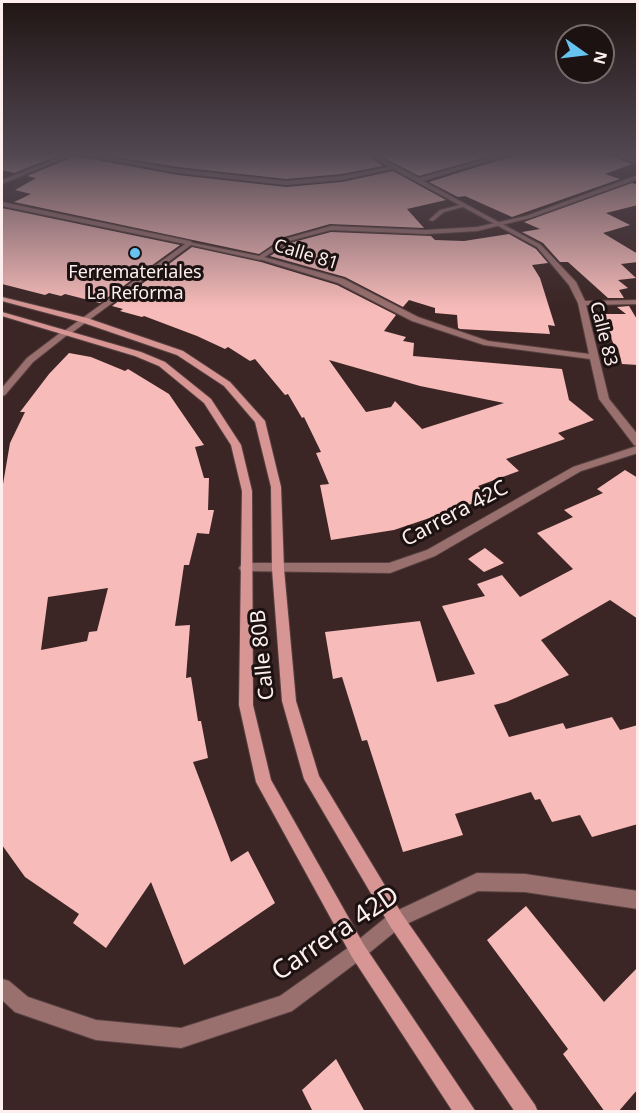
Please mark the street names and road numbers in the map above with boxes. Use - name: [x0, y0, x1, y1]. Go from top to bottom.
- street label: Calle 81: [271, 235, 341, 275]
- street label: Calle 83: [585, 299, 621, 369]
- street label: Carrera 42C: [398, 476, 512, 552]
- street label: Calle 80B: [246, 608, 280, 702]
- street label: Carrera 42D: [266, 880, 406, 988]

